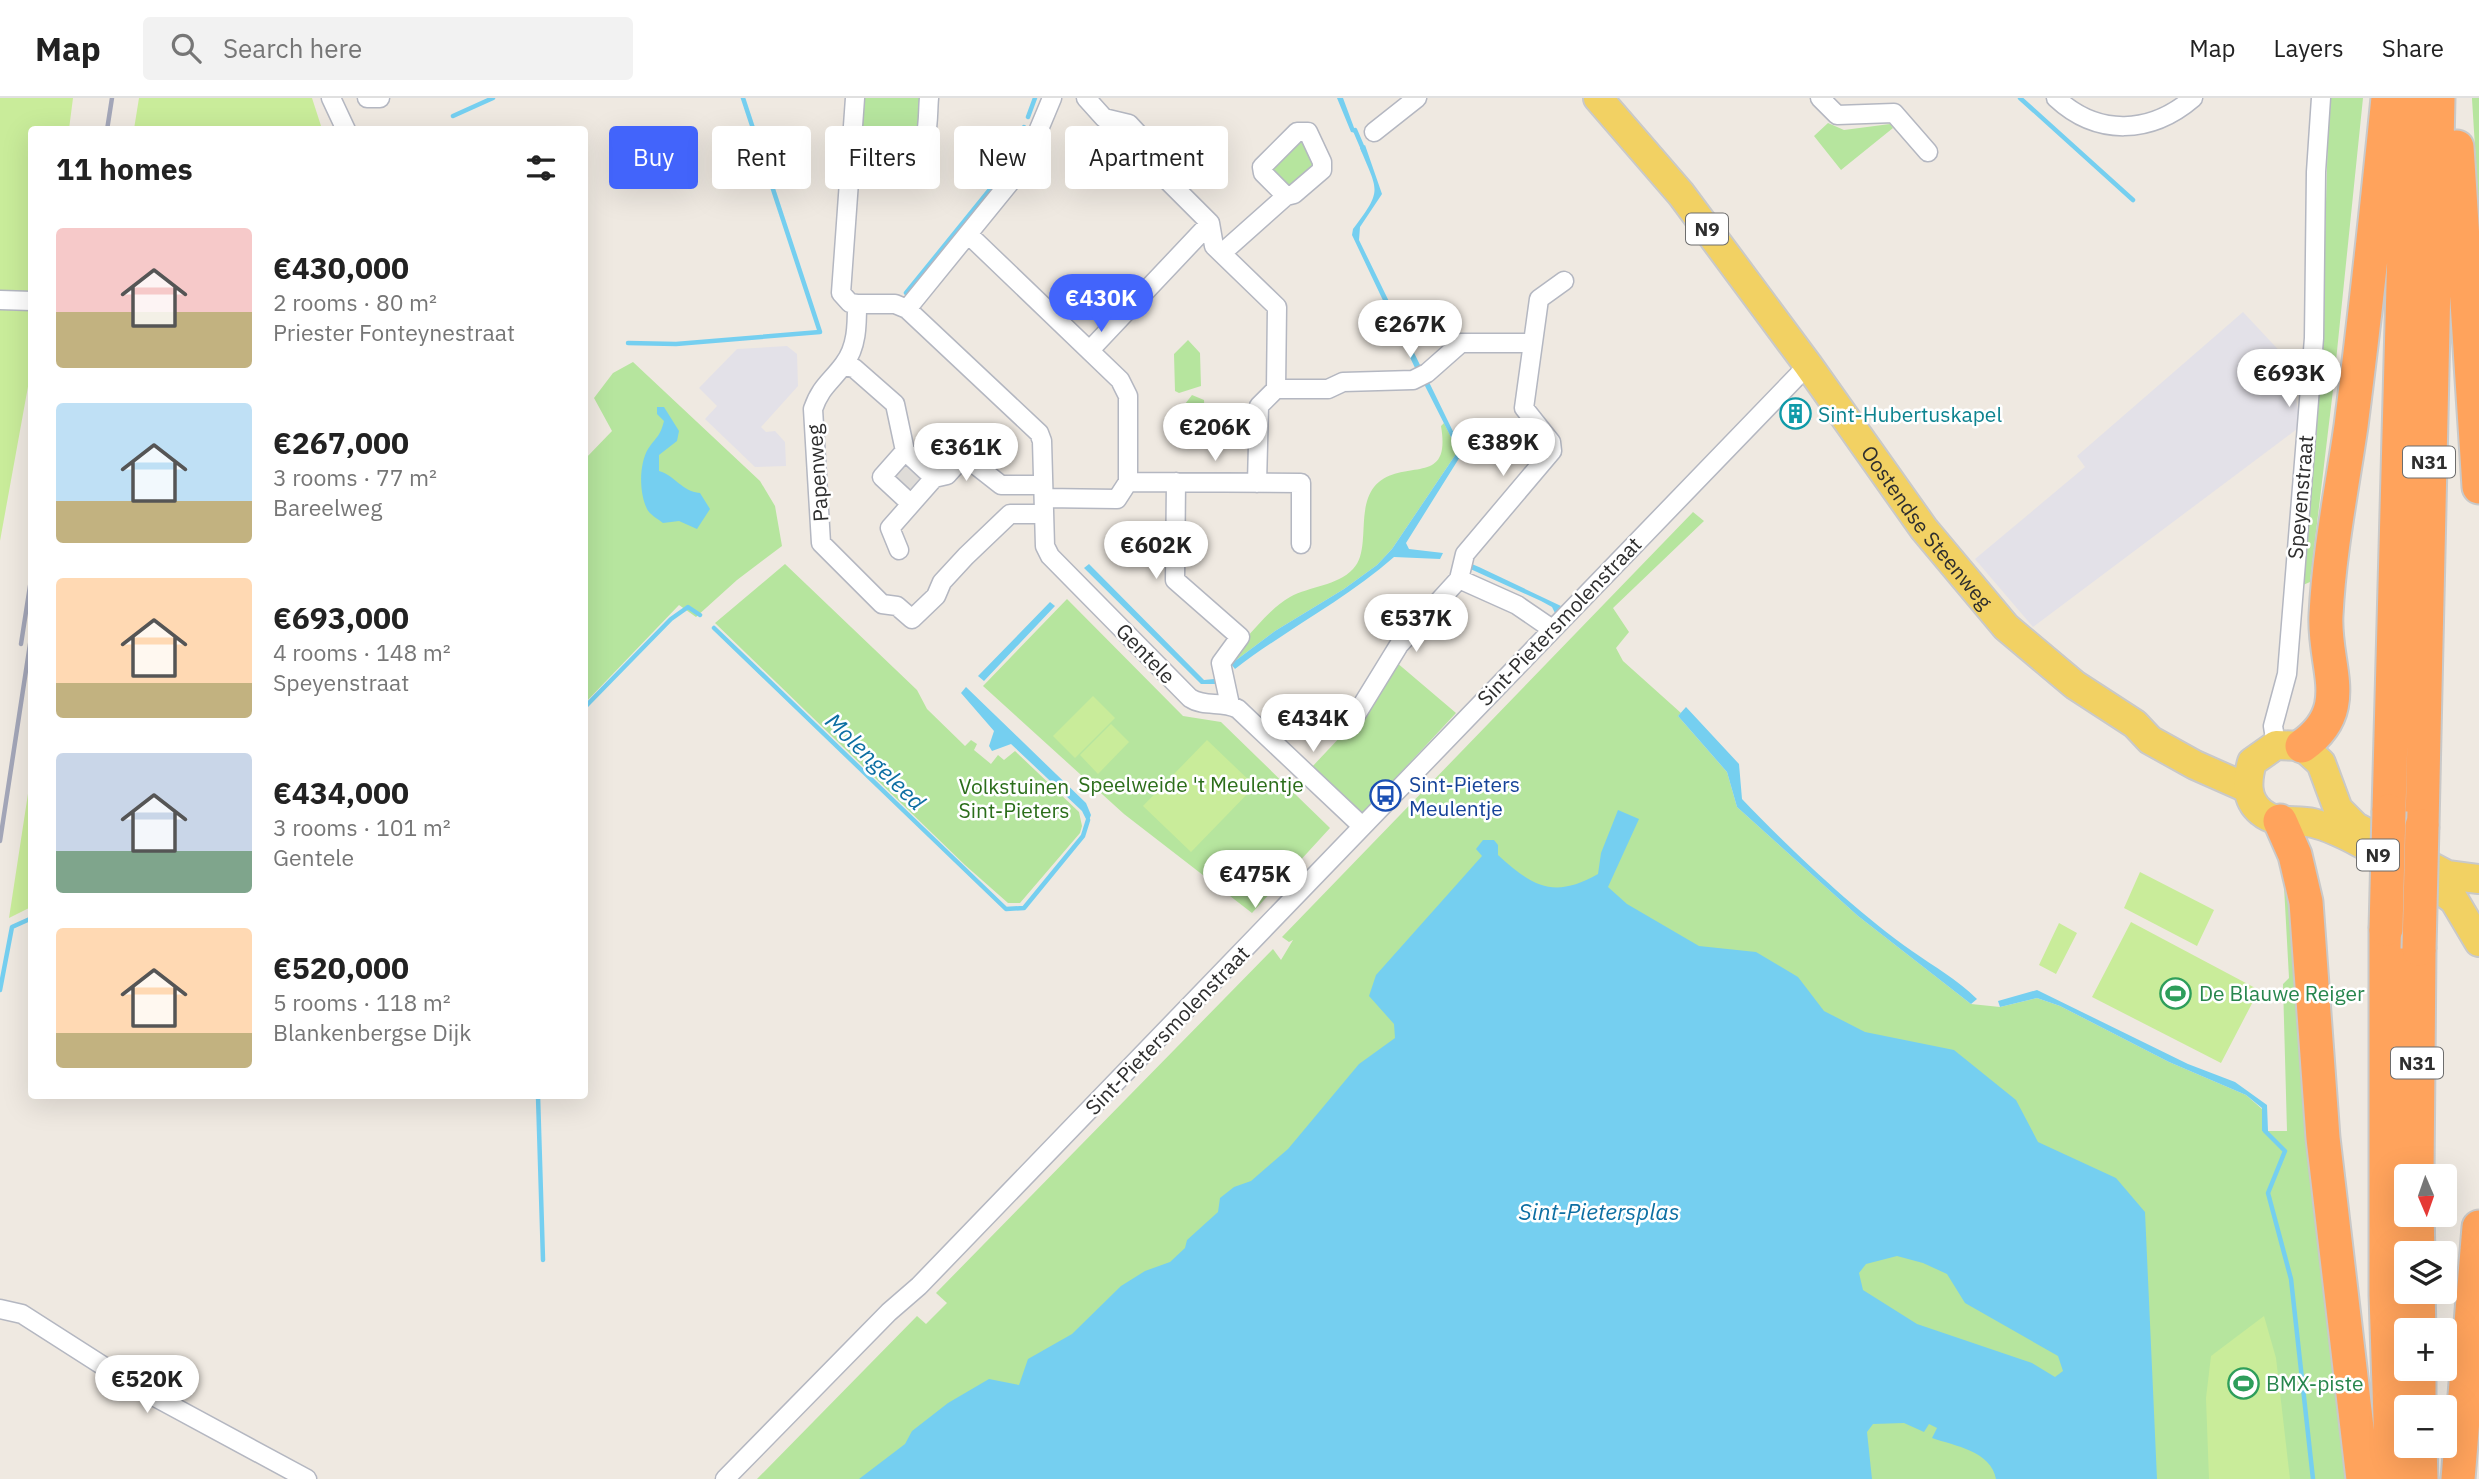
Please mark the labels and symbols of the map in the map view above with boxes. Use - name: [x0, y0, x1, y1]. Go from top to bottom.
- road number: N9: [1686, 214, 1728, 244]
- pin: €430K: [1052, 274, 1150, 334]
- pin: €267K: [1361, 300, 1459, 360]
- pin: €693K: [2240, 350, 2338, 409]
- building icon: Sint-Hubertuskapel: [1778, 397, 1812, 431]
- place label: Sint-Hubertuskapel: [1818, 400, 2002, 428]
- pin: €206K: [1166, 404, 1264, 463]
- pin: €389K: [1454, 418, 1552, 478]
- street label: Papenweg: [800, 423, 834, 523]
- pin: €361K: [917, 424, 1015, 483]
- street label: Speyenstraat: [2281, 434, 2319, 560]
- street label: Oostendse Steenweg: [1855, 440, 1999, 615]
- road number: N31: [2403, 446, 2455, 478]
- pin: €602K: [1107, 522, 1205, 581]
- street label: Sint-Pietersmolenstraat: [1471, 530, 1647, 712]
- pin: €537K: [1367, 594, 1465, 654]
- street label: Gentele: [1110, 617, 1182, 689]
- pin: €434K: [1264, 694, 1362, 754]
- water label: Molengeleed: [820, 706, 933, 817]
- park label: Speelweide 't Meulentje: [1078, 770, 1304, 798]
- place label: Sint-Pieters Meulentje: [1409, 770, 1520, 822]
- park label: Volkstuinen Sint-Pieters: [959, 772, 1069, 824]
- bus stop icon: Sint-Pieters Meulentje: [1369, 779, 1403, 813]
- road number: N9: [2357, 840, 2399, 870]
- pin: €475K: [1206, 850, 1304, 910]
- street label: Sint-Pietersmolenstraat: [1079, 939, 1255, 1121]
- sports icon: De Blauwe Reiger: [2159, 976, 2193, 1010]
- place label: De Blauwe Reiger: [2199, 979, 2365, 1007]
- road number: N31: [2391, 1048, 2443, 1079]
- north arrow: [2394, 1164, 2457, 1227]
- water label: Sint-Pietersplas: [1518, 1196, 1680, 1226]
- pin: €520K: [98, 1356, 196, 1415]
- sports icon: BMX-piste: [2226, 1366, 2260, 1400]
- place label: BMX-piste: [2266, 1369, 2364, 1397]

